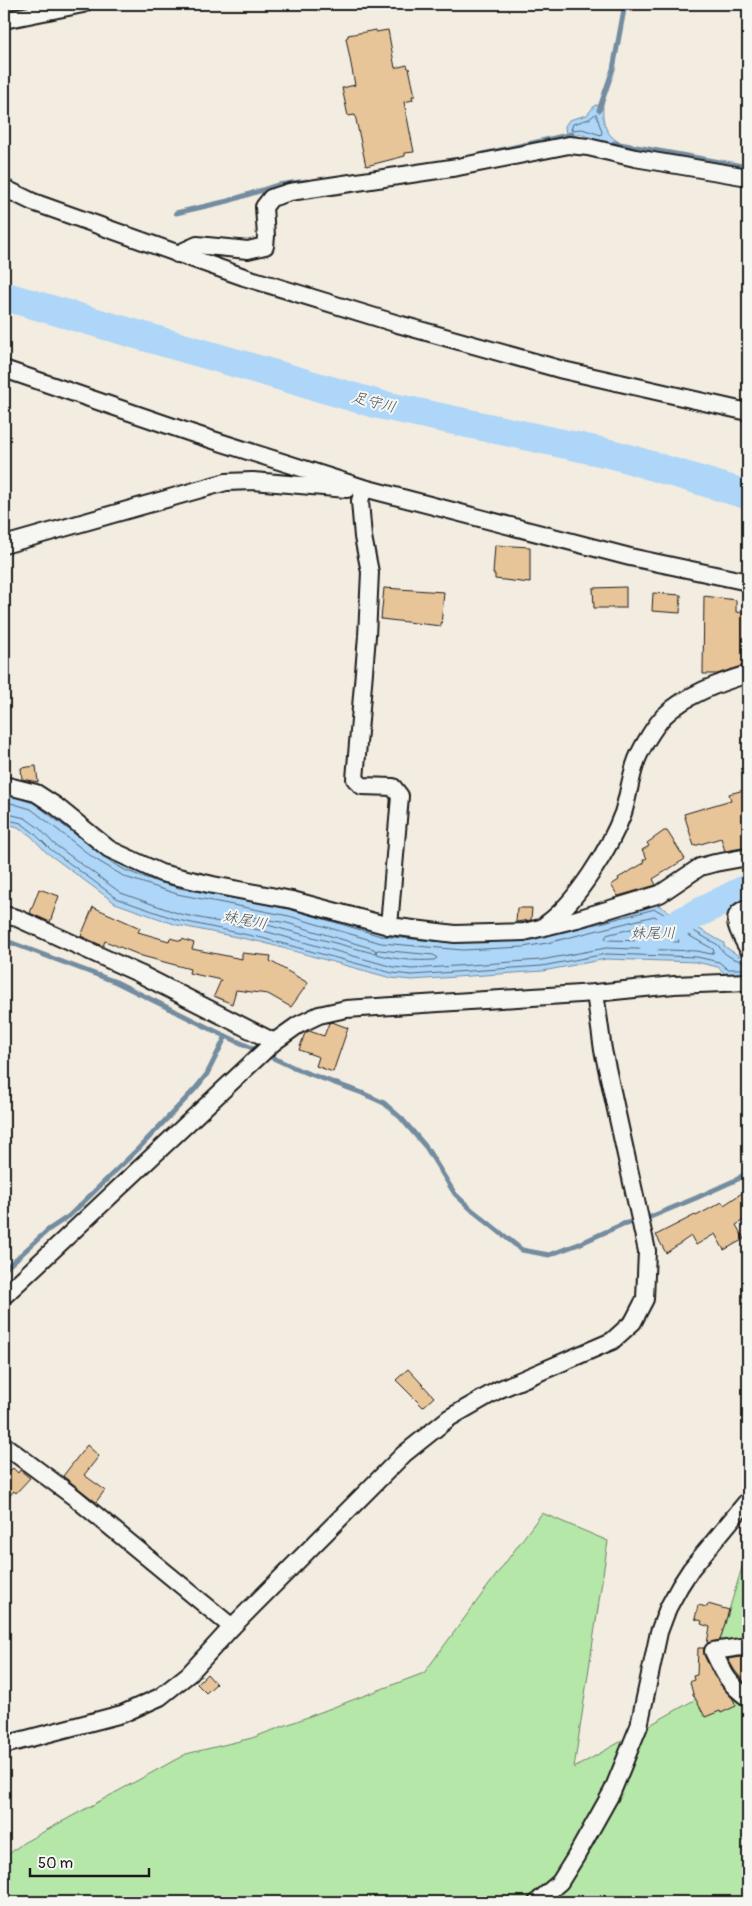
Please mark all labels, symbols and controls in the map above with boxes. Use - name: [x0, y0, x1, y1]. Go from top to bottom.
- water label: 足守川: [350, 388, 398, 417]
- water label: 妹尾川: [221, 907, 269, 934]
- water label: 妹尾川: [630, 924, 676, 943]
- scale bar: [30, 1846, 149, 1878]
- text: 50 m: [38, 1854, 73, 1873]

